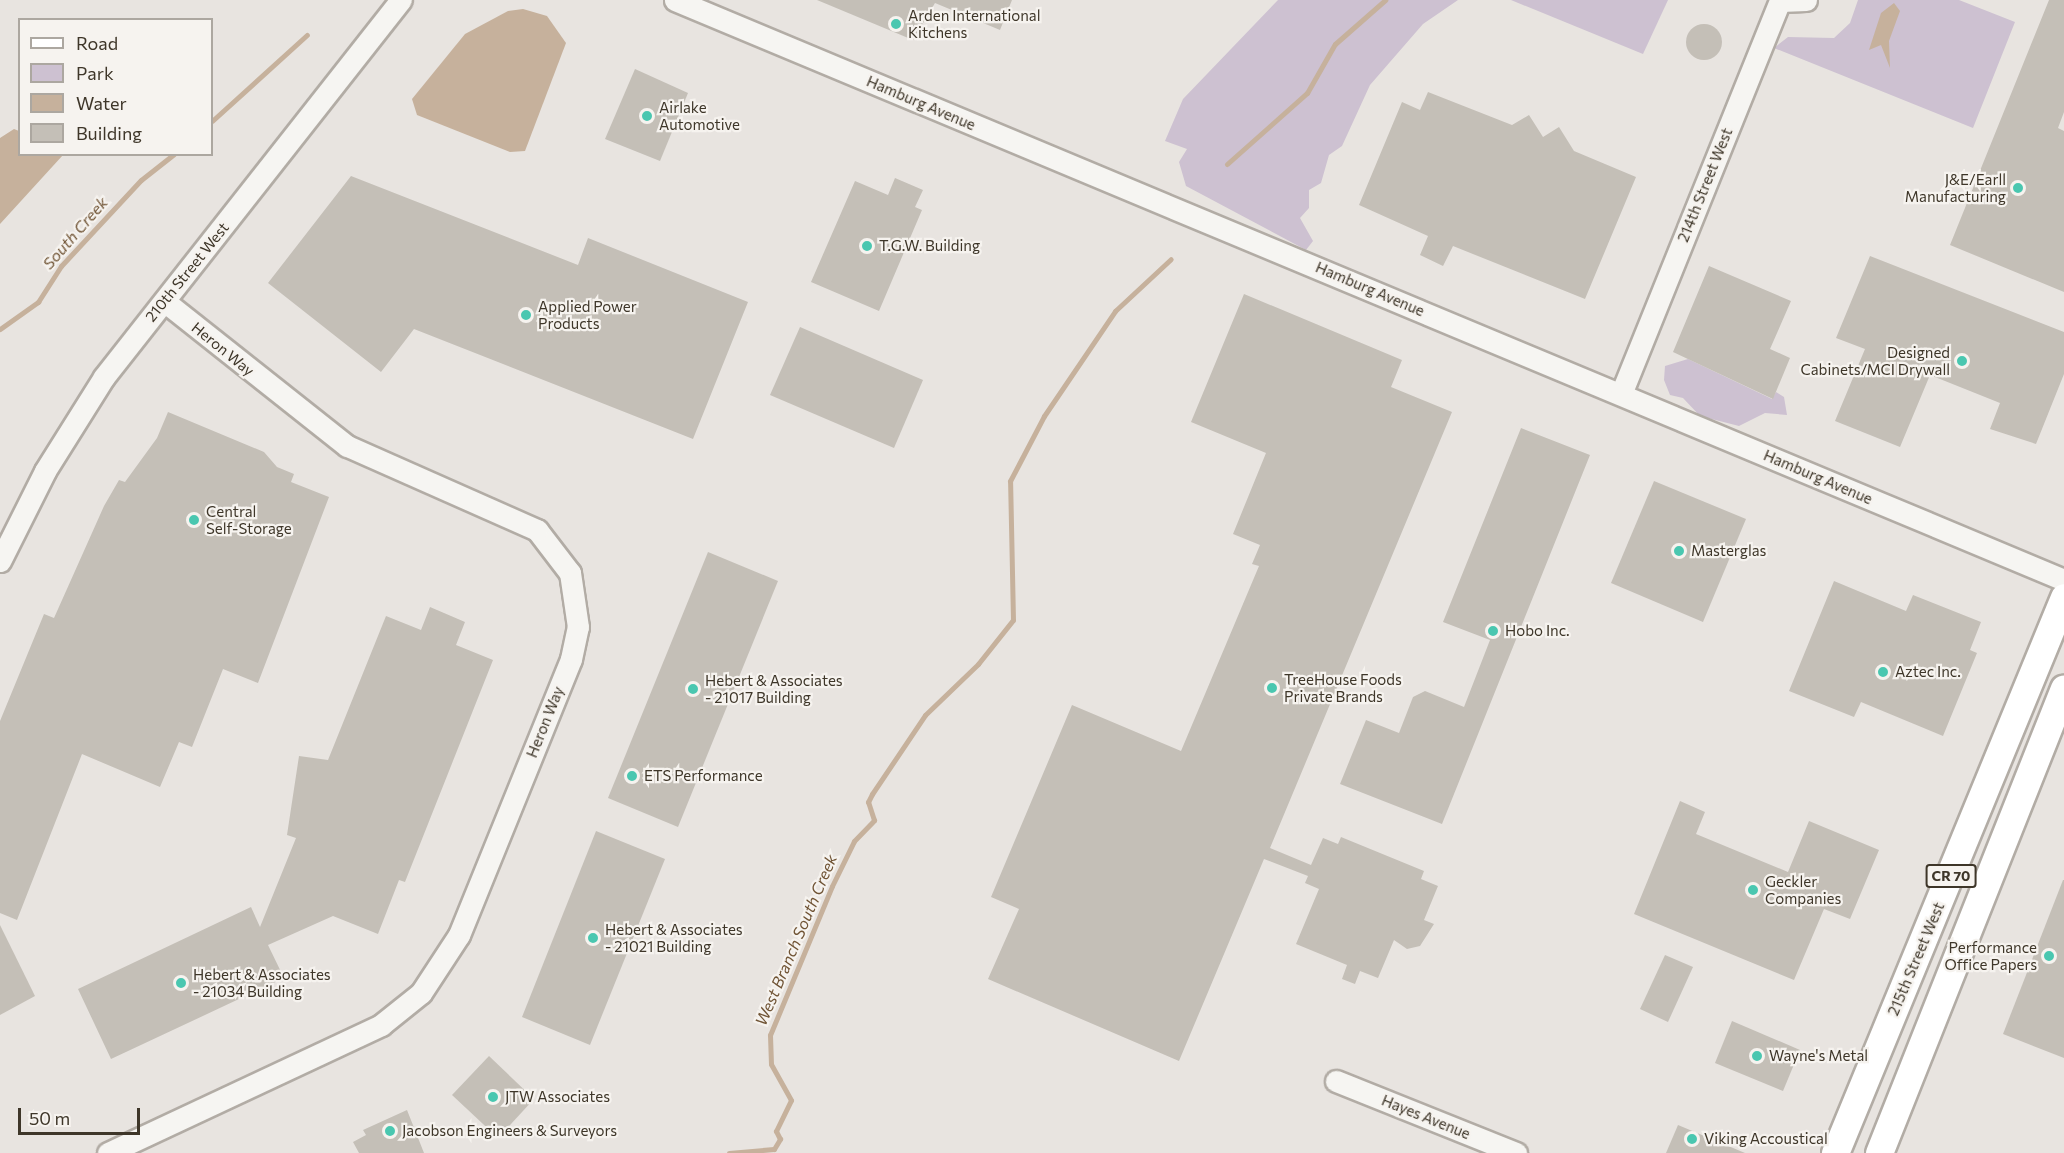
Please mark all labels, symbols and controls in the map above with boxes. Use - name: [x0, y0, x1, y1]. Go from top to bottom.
- place label: Arden International Kitchens: [908, 6, 1041, 41]
- marker: Arden International Kitchens: [889, 17, 903, 31]
- legend: [18, 18, 213, 156]
- text: Road: [76, 32, 118, 54]
- text: Park: [76, 62, 114, 84]
- street label: Hamburg Avenue: [864, 72, 978, 134]
- text: Water: [76, 92, 127, 114]
- place label: Airlake Automotive: [659, 98, 740, 133]
- marker: Airlake Automotive: [640, 109, 654, 123]
- text: Building: [76, 122, 142, 144]
- street label: 214th Street West: [1674, 125, 1736, 245]
- place label: J&E/Earll Manufacturing: [1905, 170, 2006, 205]
- marker: J&E/Earll Manufacturing: [2011, 181, 2025, 195]
- water label: South Creek: [38, 193, 112, 273]
- street label: 210th Street West: [141, 219, 233, 325]
- place label: T.G.W. Building: [879, 237, 980, 255]
- marker: T.G.W. Building: [860, 239, 874, 253]
- street label: Hamburg Avenue: [1313, 258, 1427, 320]
- place label: Applied Power Products: [538, 297, 637, 332]
- marker: Applied Power Products: [519, 308, 533, 322]
- street label: Heron Way: [188, 318, 258, 380]
- place label: Designed Cabinets/MCI Drywall: [1800, 343, 1950, 378]
- marker: Designed Cabinets/MCI Drywall: [1955, 354, 1969, 368]
- street label: Hamburg Avenue: [1761, 446, 1875, 508]
- place label: Central Self-Storage: [206, 502, 292, 537]
- marker: Central Self-Storage: [187, 513, 201, 527]
- place label: Masterglas: [1691, 542, 1766, 560]
- marker: Masterglas: [1672, 544, 1686, 558]
- place label: Hobo Inc.: [1505, 622, 1570, 640]
- marker: Hobo Inc.: [1486, 624, 1500, 638]
- place label: Aztec Inc.: [1895, 663, 1961, 681]
- marker: Aztec Inc.: [1876, 665, 1890, 679]
- place label: TreeHouse Foods Private Brands: [1284, 670, 1402, 705]
- place label: Hebert & Associates - 21017 Building: [705, 671, 843, 706]
- marker: TreeHouse Foods Private Brands: [1265, 681, 1279, 695]
- marker: Hebert & Associates - 21017 Building: [686, 682, 700, 696]
- street label: Heron Way: [523, 684, 567, 760]
- place label: ETS Performance: [644, 767, 763, 785]
- marker: ETS Performance: [625, 769, 639, 783]
- water label: West Branch South Creek: [751, 851, 841, 1029]
- road number: CR 70: [1926, 865, 1976, 887]
- place label: Geckler Companies: [1765, 872, 1841, 907]
- marker: Geckler Companies: [1746, 883, 1760, 897]
- street label: 215th Street West: [1884, 900, 1948, 1018]
- place label: Hebert & Associates - 21021 Building: [605, 920, 743, 955]
- marker: Hebert & Associates - 21021 Building: [586, 931, 600, 945]
- place label: Performance Office Papers: [1945, 938, 2037, 973]
- marker: Performance Office Papers: [2042, 949, 2056, 963]
- place label: Hebert & Associates - 21034 Building: [193, 965, 331, 1000]
- marker: Hebert & Associates - 21034 Building: [174, 976, 188, 990]
- place label: Wayne's Metal: [1769, 1047, 1868, 1065]
- marker: Wayne's Metal: [1750, 1049, 1764, 1063]
- place label: JTW Associates: [505, 1088, 610, 1106]
- marker: JTW Associates: [486, 1090, 500, 1104]
- street label: Hayes Avenue: [1379, 1091, 1473, 1143]
- scale bar: [21, 1096, 142, 1134]
- text: 50 m: [29, 1107, 70, 1129]
- place label: Jacobson Engineers & Surveyors: [402, 1122, 617, 1140]
- marker: Jacobson Engineers & Surveyors: [383, 1124, 397, 1138]
- place label: Viking Accoustical: [1704, 1130, 1828, 1148]
- marker: Viking Accoustical: [1685, 1132, 1699, 1146]

